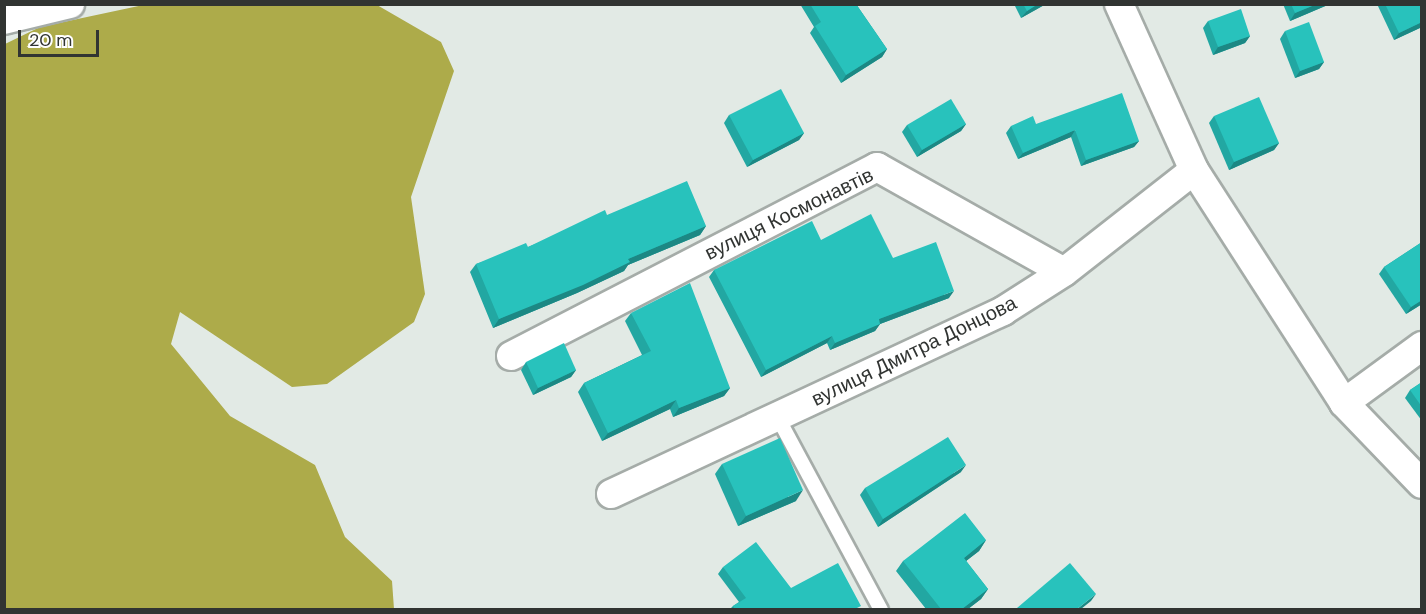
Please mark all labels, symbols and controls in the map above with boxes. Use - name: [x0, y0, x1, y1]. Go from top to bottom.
- scale bar: [21, 18, 102, 56]
- text: 20 m: [29, 28, 72, 52]
- street label: вулиця Космонавтів: [701, 163, 877, 265]
- street label: вулиця Дмитра Донцова: [808, 291, 1020, 411]

